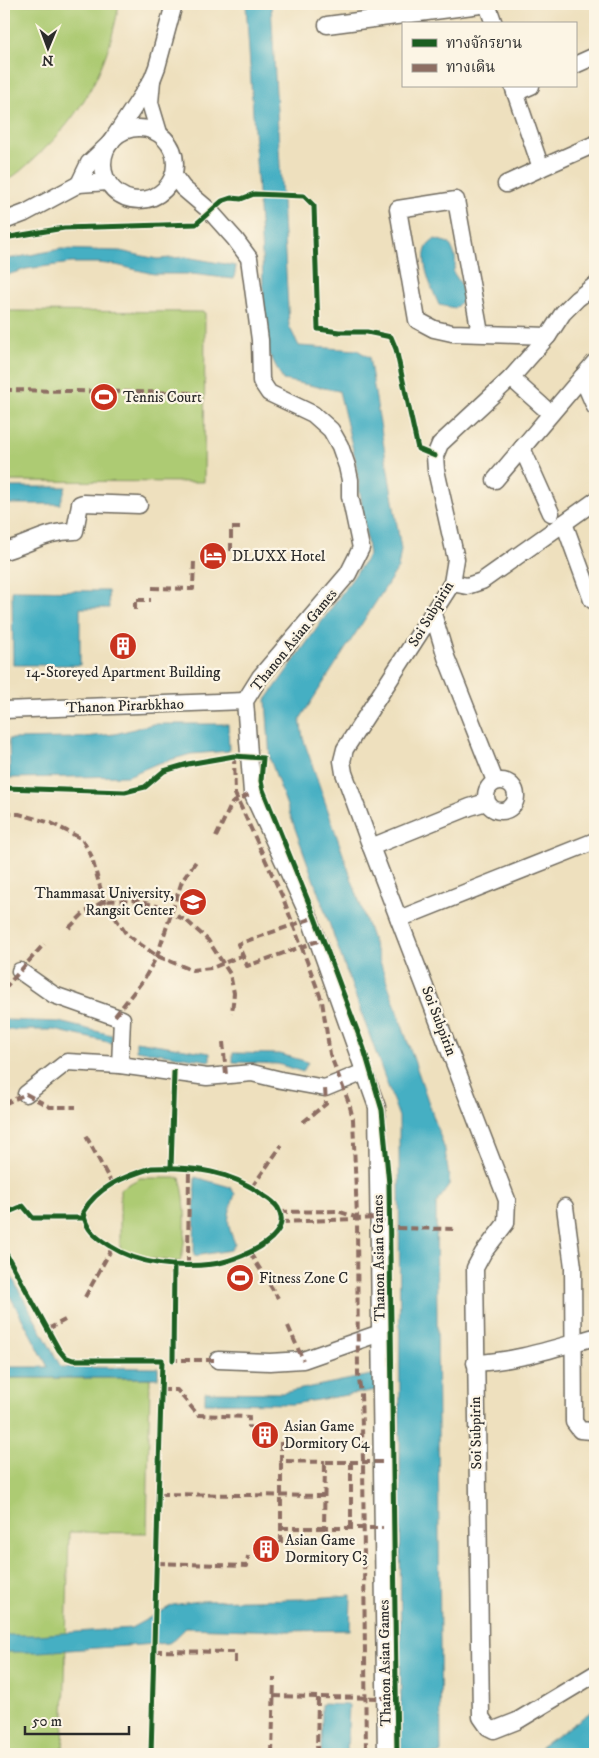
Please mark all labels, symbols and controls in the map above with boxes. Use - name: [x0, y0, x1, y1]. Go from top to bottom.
- north arrow: [22, 22, 72, 72]
- legend: [402, 22, 576, 88]
- text: ทางจักรยาน: [446, 34, 522, 53]
- text: N: [41, 51, 54, 69]
- text: ทางเดิน: [446, 58, 495, 77]
- sports icon: Tennis Court: [89, 382, 119, 412]
- place label: Tennis Court: [123, 388, 202, 407]
- hotel icon: DLUXX Hotel: [198, 541, 228, 571]
- place label: DLUXX Hotel: [232, 547, 326, 566]
- street label: Soi Subpirin: [404, 578, 458, 650]
- street label: Thanon Asian Games: [247, 585, 341, 695]
- building icon: 14-Storeyed Apartment Building: [108, 631, 138, 661]
- place label: 14-Storeyed Apartment Building: [26, 663, 221, 682]
- street label: Thanon Pirarbkhao: [66, 694, 184, 718]
- place label: Thammasat University, Rangsit Center: [34, 884, 174, 920]
- school or university icon: Thammasat University, Rangsit Center: [178, 887, 208, 917]
- street label: Soi Subpirin: [417, 983, 461, 1059]
- street label: Thanon Asian Games: [368, 1194, 390, 1322]
- sports icon: Fitness Zone C: [225, 1263, 255, 1293]
- place label: Fitness Zone C: [259, 1269, 348, 1288]
- street label: Soi Subpirin: [466, 1396, 486, 1470]
- place label: Asian Game Dormitory C4: [284, 1417, 370, 1453]
- building icon: Asian Game Dormitory C4: [250, 1420, 280, 1450]
- place label: Asian Game Dormitory C3: [285, 1531, 368, 1567]
- building icon: Asian Game Dormitory C3: [251, 1534, 281, 1564]
- street label: Thanon Asian Games: [374, 1599, 396, 1727]
- scale bar: [25, 1703, 129, 1735]
- text: 50 m: [32, 1712, 62, 1731]

